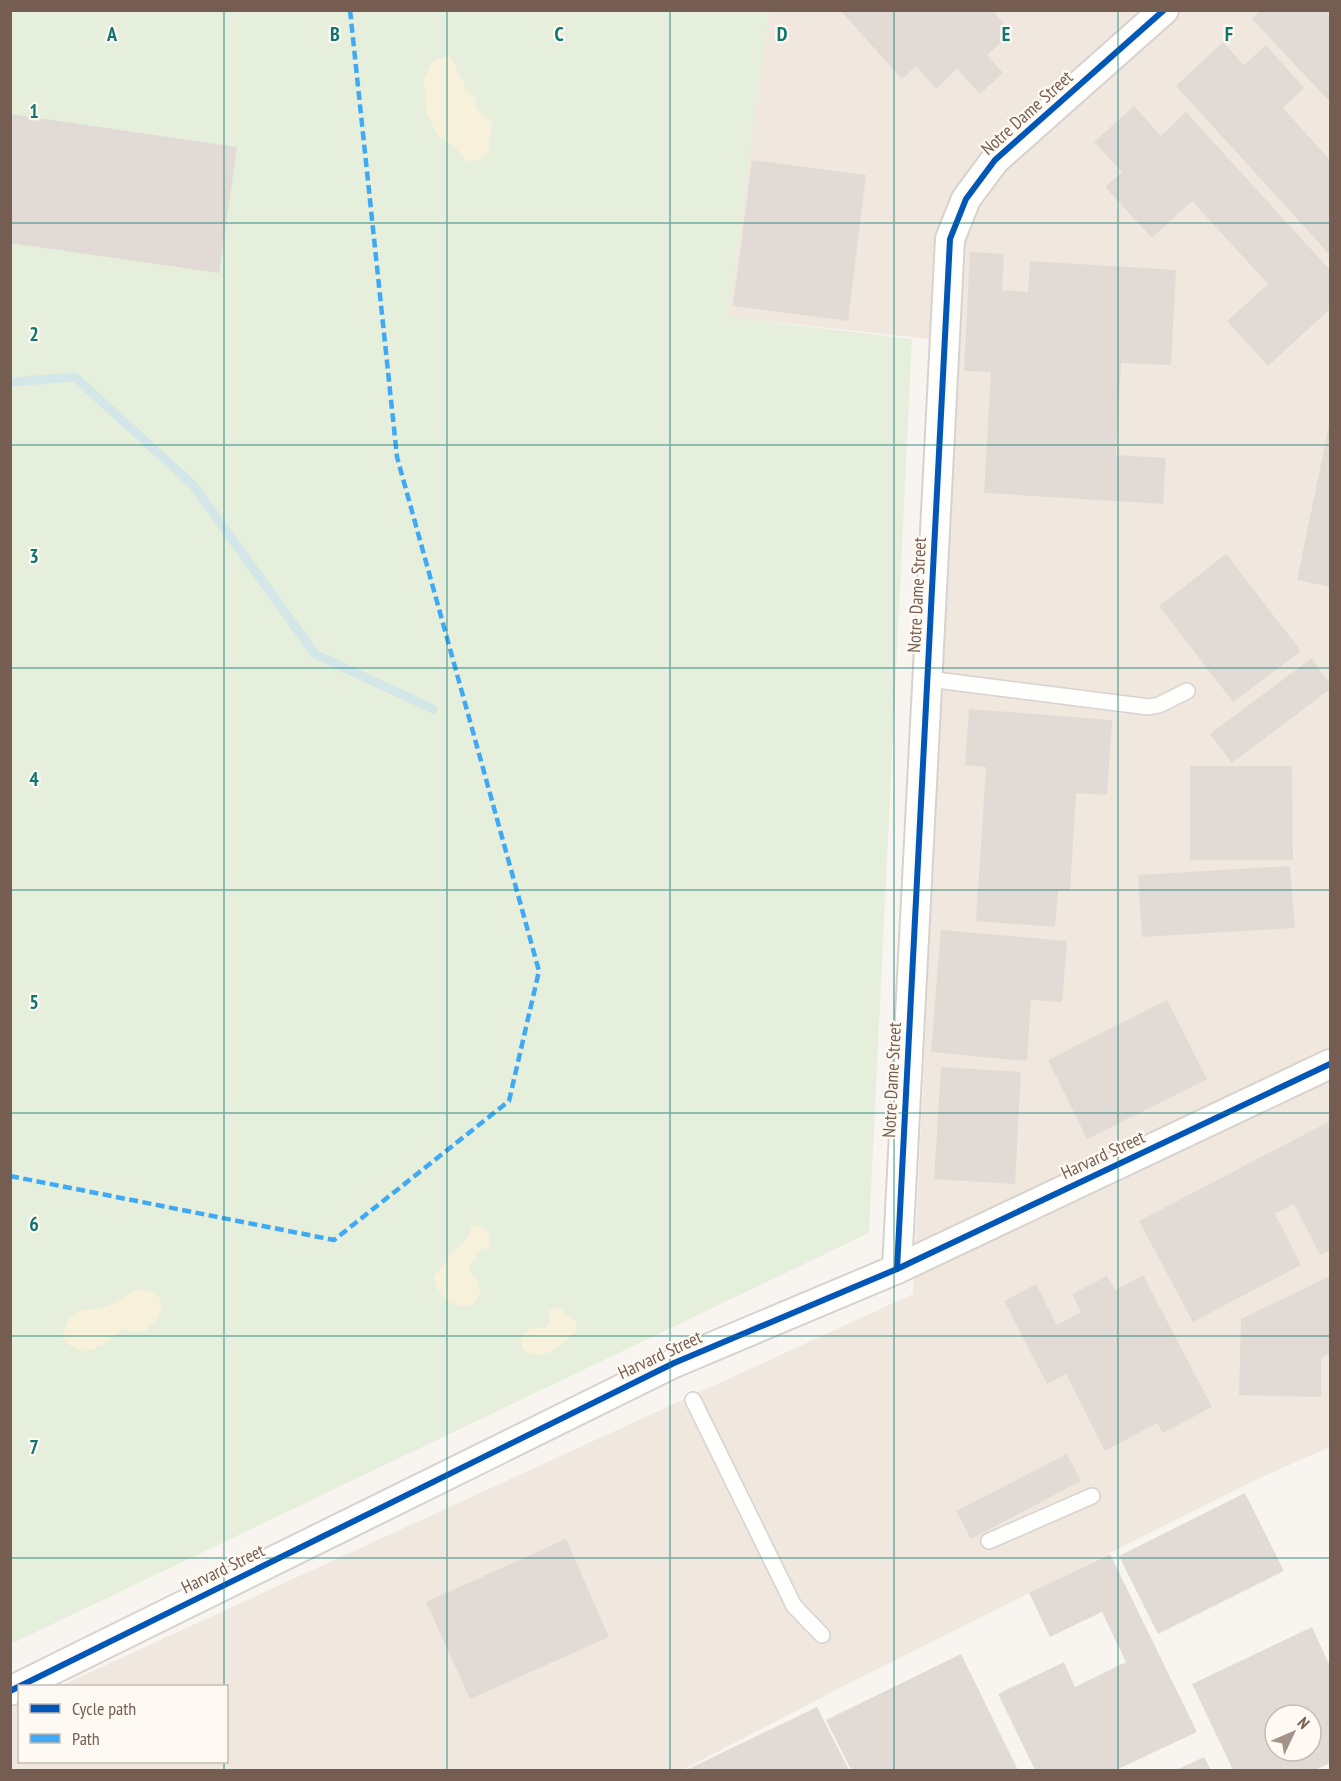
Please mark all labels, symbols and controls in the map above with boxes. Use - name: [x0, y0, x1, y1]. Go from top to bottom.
- text: A: [106, 21, 118, 47]
- text: B: [330, 21, 340, 47]
- text: C: [554, 21, 564, 47]
- text: D: [777, 21, 788, 47]
- text: E: [1002, 21, 1010, 47]
- text: F: [1225, 21, 1233, 47]
- street label: Notre Dame Street: [976, 65, 1077, 160]
- text: 1: [29, 98, 39, 124]
- text: 2: [29, 321, 39, 347]
- street label: Notre Dame Street: [902, 537, 931, 653]
- text: 3: [29, 543, 39, 569]
- text: 4: [29, 766, 39, 792]
- text: 5: [29, 989, 39, 1015]
- street label: Notre Dame Street: [877, 1022, 906, 1138]
- street label: Harvard Street: [1057, 1125, 1148, 1184]
- text: 6: [29, 1211, 39, 1237]
- street label: Harvard Street: [614, 1325, 705, 1384]
- text: 7: [29, 1434, 39, 1460]
- street label: Harvard Street: [177, 1539, 268, 1599]
- legend: [18, 1685, 228, 1763]
- text: Cycle path: [72, 1697, 136, 1720]
- north arrow: [1263, 1703, 1323, 1763]
- text: N: [1294, 1713, 1314, 1733]
- text: Path: [72, 1727, 100, 1750]

